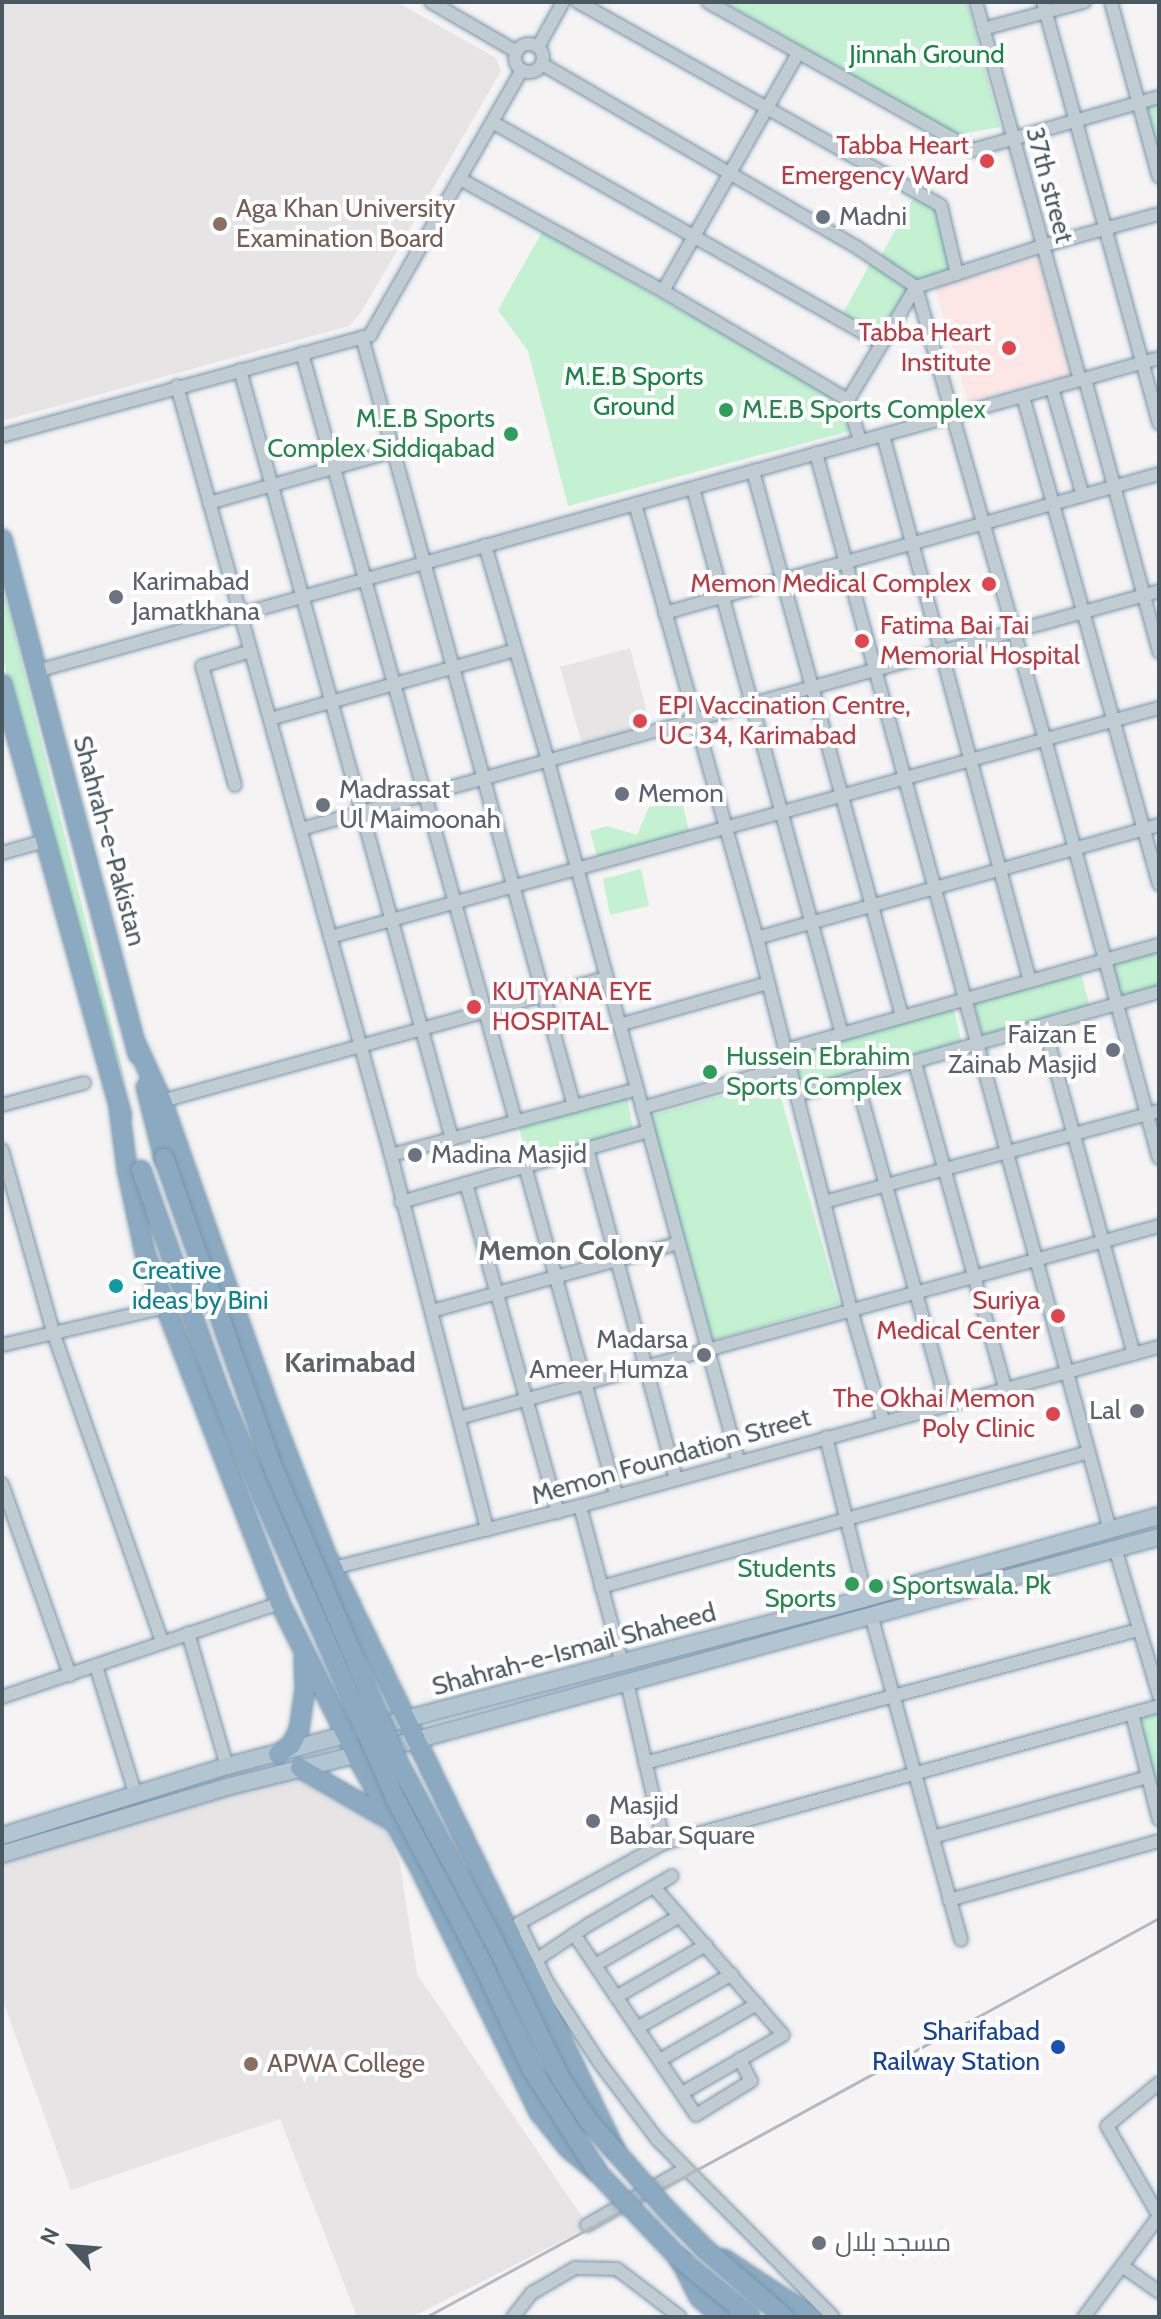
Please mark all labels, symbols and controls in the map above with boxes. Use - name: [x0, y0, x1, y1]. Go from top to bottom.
- park label: Jinnah Ground: [849, 39, 1005, 71]
- street label: 37th street: [1019, 124, 1079, 246]
- place label: Tabba Heart Emergency Ward: [781, 130, 969, 192]
- marker: Tabba Heart Emergency Ward: [976, 150, 998, 172]
- place label: Aga Khan University Examination Board: [236, 193, 455, 254]
- place label: Madni: [839, 201, 907, 233]
- marker: Madni: [814, 208, 832, 226]
- marker: Aga Khan University Examination Board: [211, 215, 229, 233]
- place label: Tabba Heart Institute: [858, 317, 991, 378]
- marker: Tabba Heart Institute: [998, 337, 1020, 359]
- park label: M.E.B Sports Ground: [564, 361, 704, 422]
- place label: M.E.B Sports Complex: [742, 394, 986, 426]
- marker: M.E.B Sports Complex: [717, 401, 735, 419]
- place label: M.E.B Sports Complex Siddiqabad: [267, 403, 495, 464]
- marker: M.E.B Sports Complex Siddiqabad: [502, 425, 520, 443]
- place label: Karimabad Jamatkhana: [132, 566, 260, 628]
- place label: Memon Medical Complex: [690, 568, 971, 600]
- marker: Memon Medical Complex: [978, 573, 1000, 595]
- marker: Karimabad Jamatkhana: [107, 588, 125, 606]
- place label: Fatima Bai Tai Memorial Hospital: [880, 610, 1080, 672]
- marker: Fatima Bai Tai Memorial Hospital: [851, 630, 873, 652]
- place label: EPI Vaccination Centre, UC 34, Karimabad: [658, 690, 911, 752]
- marker: EPI Vaccination Centre, UC 34, Karimabad: [629, 710, 651, 732]
- street label: Shahrah-e-Pakistan: [66, 732, 152, 950]
- place label: Madrassat Ul Maimoonah: [339, 774, 501, 836]
- place label: Memon: [638, 778, 724, 810]
- marker: Memon: [613, 785, 631, 803]
- marker: Madrassat Ul Maimoonah: [314, 796, 332, 814]
- place label: KUTYANA EYE HOSPITAL: [492, 976, 652, 1038]
- marker: KUTYANA EYE HOSPITAL: [463, 996, 485, 1018]
- place label: Faizan E Zainab Masjid: [948, 1019, 1097, 1080]
- place label: Hussein Ebrahim Sports Complex: [726, 1041, 910, 1102]
- marker: Faizan E Zainab Masjid: [1104, 1041, 1122, 1059]
- marker: Hussein Ebrahim Sports Complex: [701, 1063, 719, 1081]
- place label: Madina Masjid: [431, 1139, 587, 1171]
- marker: Madina Masjid: [406, 1146, 424, 1164]
- district label: Memon Colony: [478, 1233, 664, 1267]
- place label: Creative ideas by Bini: [132, 1255, 268, 1316]
- marker: Creative ideas by Bini: [107, 1277, 125, 1295]
- place label: Suriya Medical Center: [876, 1285, 1040, 1346]
- marker: Suriya Medical Center: [1047, 1305, 1069, 1327]
- place label: Madarsa Ameer Humza: [529, 1324, 688, 1386]
- district label: Karimabad: [284, 1345, 416, 1379]
- marker: Madarsa Ameer Humza: [695, 1346, 713, 1364]
- place label: The Okhai Memon Poly Clinic: [833, 1383, 1035, 1444]
- place label: Lal: [1089, 1395, 1121, 1427]
- street label: Memon Foundation Street: [528, 1402, 814, 1512]
- marker: Lal: [1128, 1402, 1146, 1420]
- marker: The Okhai Memon Poly Clinic: [1042, 1403, 1064, 1425]
- place label: Students Sports: [737, 1553, 836, 1614]
- place label: Sportswala. Pk: [892, 1570, 1051, 1602]
- marker: Students Sports: [843, 1575, 861, 1593]
- marker: Sportswala. Pk: [867, 1577, 885, 1595]
- street label: Shahrah-e-Ismail Shaheed: [429, 1597, 719, 1703]
- place label: Masjid Babar Square: [609, 1790, 755, 1852]
- marker: Masjid Babar Square: [584, 1812, 602, 1830]
- place label: Sharifabad Railway Station: [872, 2016, 1040, 2078]
- marker: Sharifabad Railway Station: [1047, 2036, 1069, 2058]
- place label: APWA College: [267, 2048, 425, 2080]
- marker: APWA College: [242, 2055, 260, 2073]
- north arrow: [32, 2207, 112, 2287]
- text: N: [34, 2223, 66, 2249]
- place label: مسجد بلال: [835, 2227, 951, 2259]
- marker: مسجد بلال: [810, 2234, 828, 2252]

